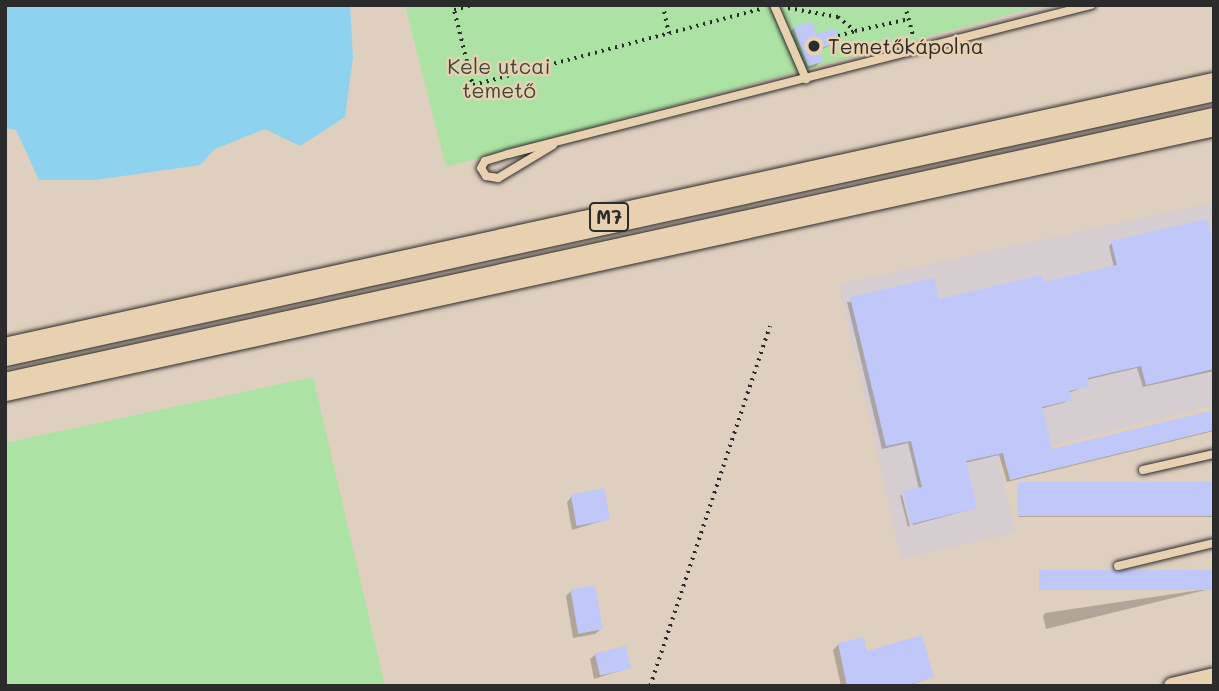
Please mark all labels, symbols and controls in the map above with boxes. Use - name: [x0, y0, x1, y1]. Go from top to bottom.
- place label: Temetőkápolna: [828, 33, 984, 59]
- marker: Temetőkápolna: [806, 38, 822, 54]
- park label: Kele utcai temető: [447, 53, 551, 103]
- road number: M7: [588, 202, 630, 232]

